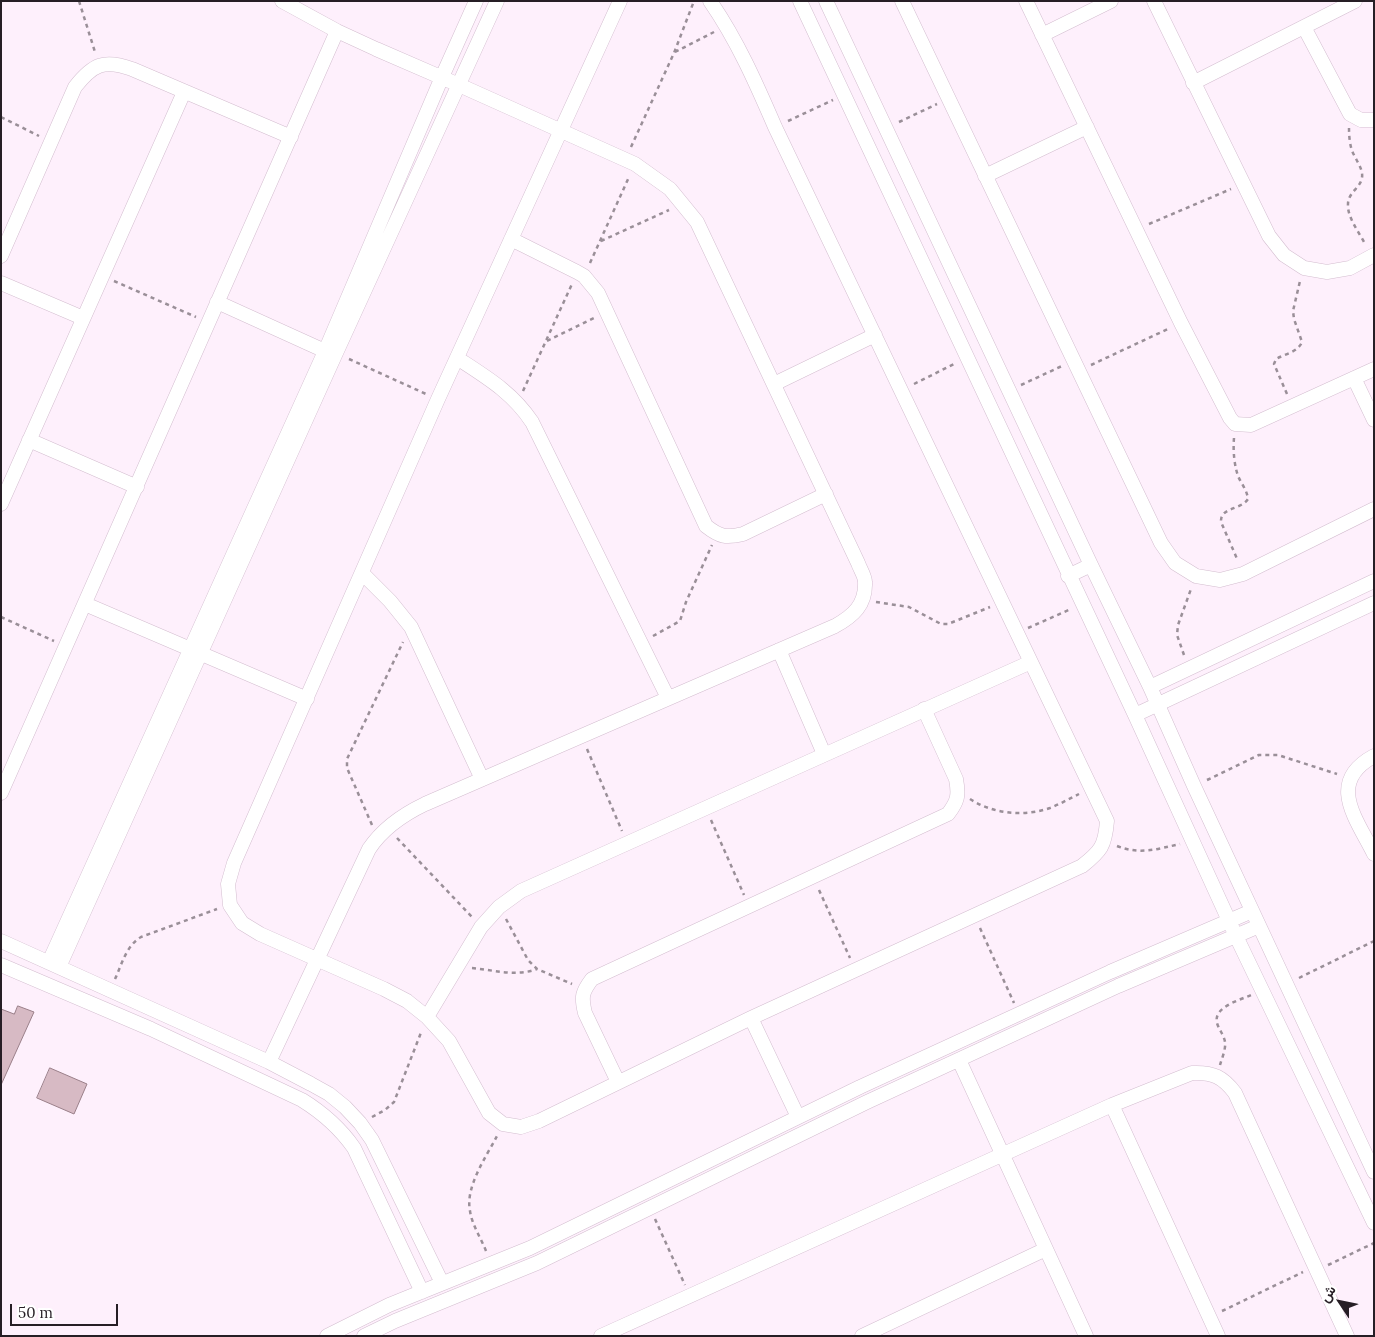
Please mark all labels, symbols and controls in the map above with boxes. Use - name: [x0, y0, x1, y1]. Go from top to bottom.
- north arrow: [1315, 1277, 1365, 1327]
- text: ش: [1315, 1282, 1340, 1306]
- scale bar: [12, 1294, 120, 1326]
- text: 50 m: [18, 1303, 53, 1322]

